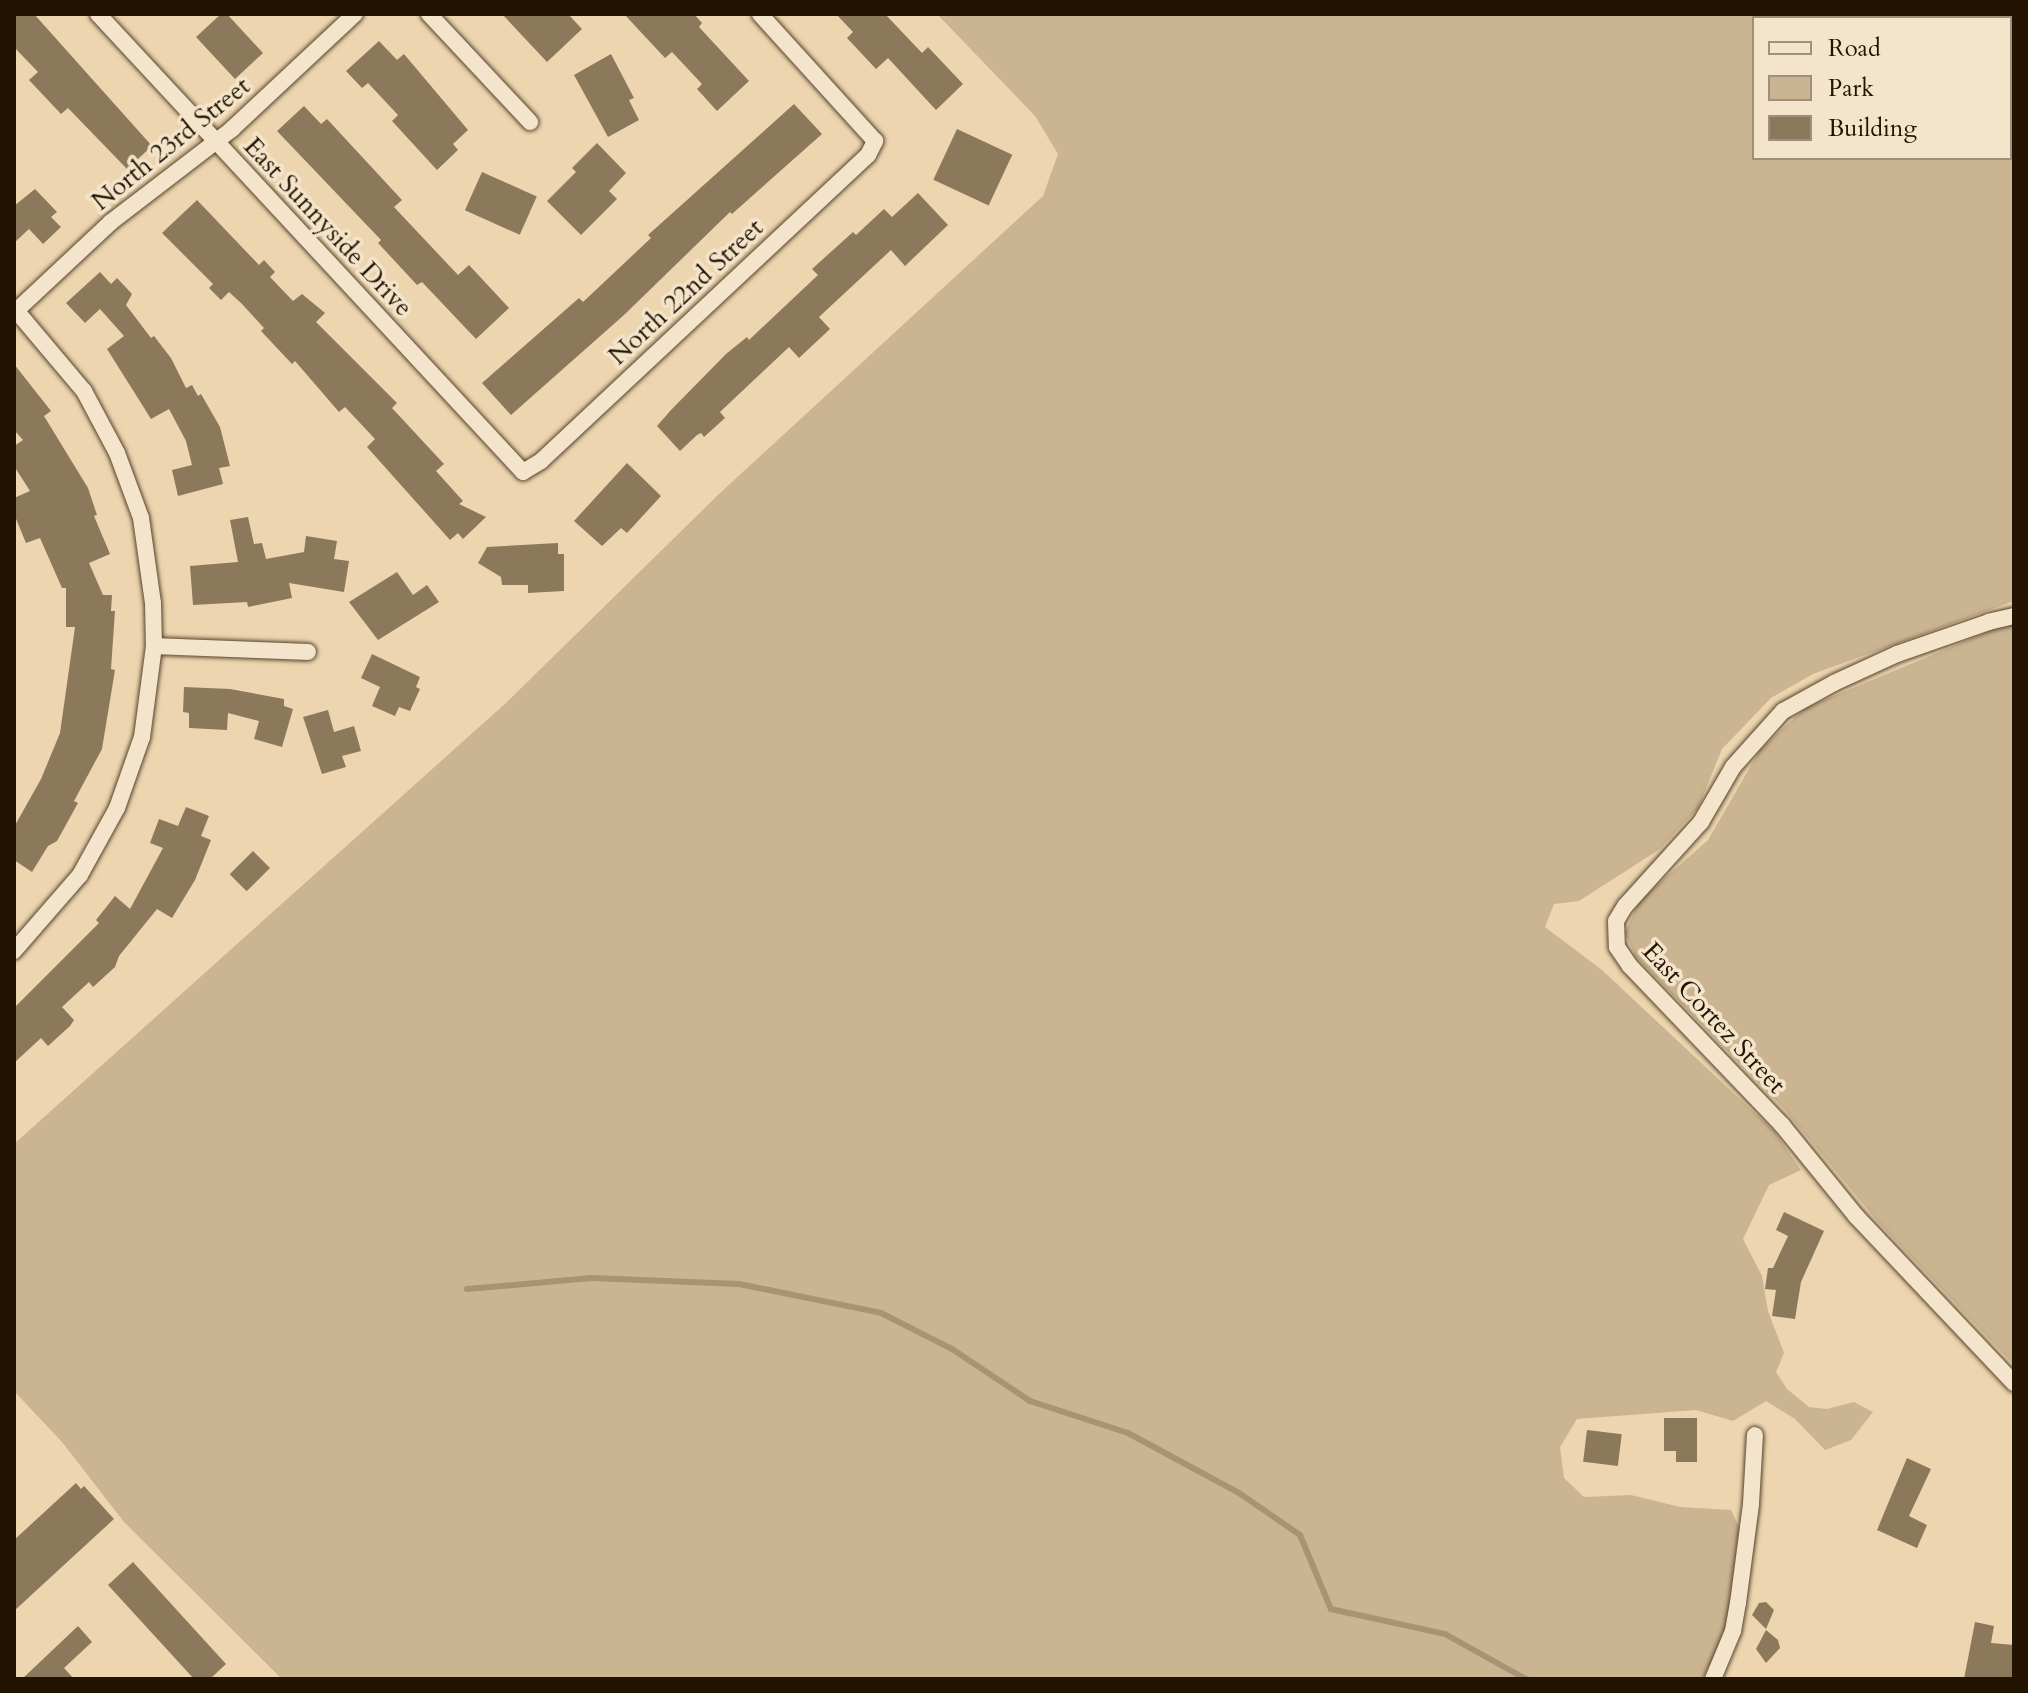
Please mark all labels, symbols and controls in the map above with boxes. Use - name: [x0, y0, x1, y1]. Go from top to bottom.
- legend: [1752, 16, 2012, 160]
- text: Road: [1828, 32, 1881, 65]
- street label: North 23rd Street: [86, 71, 256, 217]
- text: Park: [1828, 72, 1874, 105]
- text: Building: [1828, 112, 1917, 145]
- street label: East Sunnyside Drive: [237, 131, 419, 323]
- street label: North 22nd Street: [602, 212, 770, 372]
- street label: East Cortez Street: [1636, 936, 1792, 1100]

